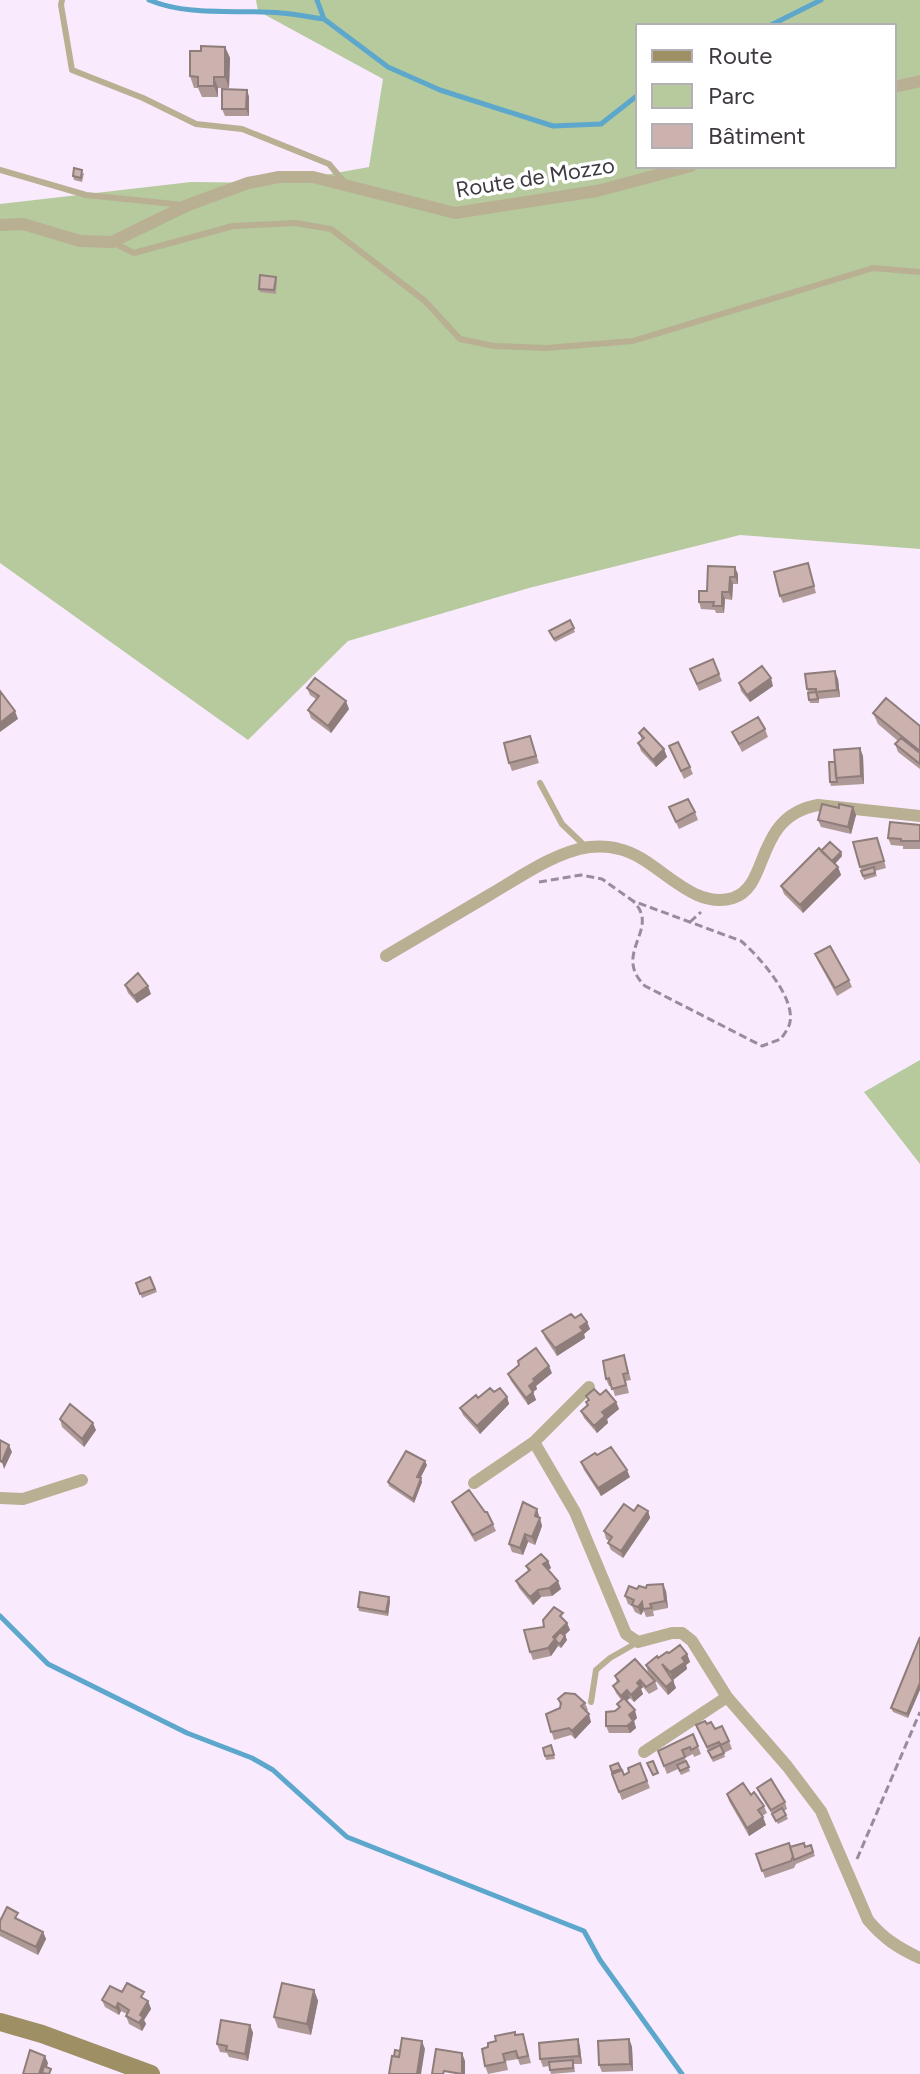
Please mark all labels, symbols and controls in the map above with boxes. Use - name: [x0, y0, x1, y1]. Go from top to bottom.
- legend: [636, 24, 896, 168]
- text: Route: [708, 41, 772, 70]
- text: Parc: [708, 81, 755, 110]
- text: Bâtiment: [708, 121, 806, 150]
- street label: Route de Mozzo: [454, 152, 616, 203]

